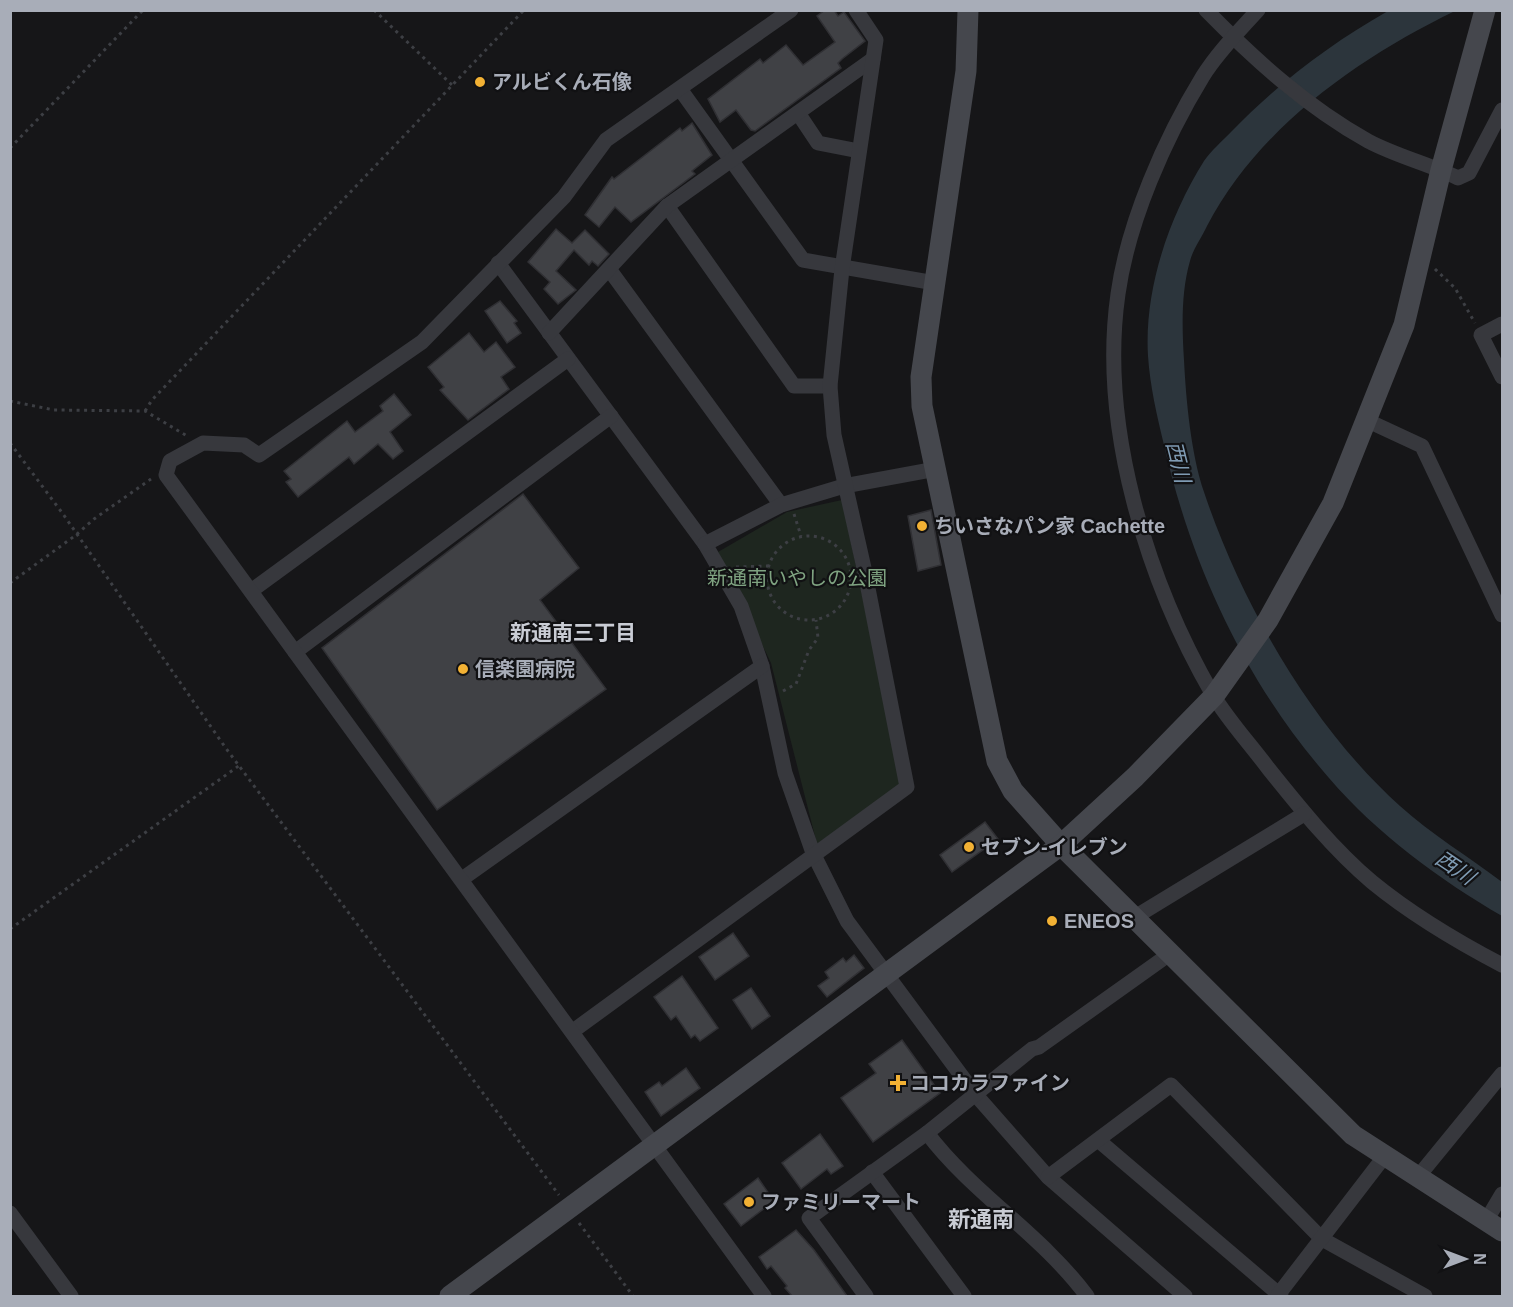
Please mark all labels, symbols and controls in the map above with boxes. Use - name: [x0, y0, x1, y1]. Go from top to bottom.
- place label: アルビくん石像: [492, 71, 632, 93]
- marker: アルビくん石像: [473, 75, 487, 89]
- water label: 西川: [1162, 439, 1195, 487]
- place label: ちいさなパン家 Cachette: [934, 515, 1165, 537]
- marker: ちいさなパン家 Cachette: [915, 519, 929, 533]
- park label: 新通南いやしの公園: [707, 567, 887, 589]
- district label: 新通南三丁目: [510, 621, 636, 644]
- place label: 信楽園病院: [475, 658, 575, 680]
- marker: 信楽園病院: [456, 662, 470, 676]
- place label: セブン-イレブン: [981, 836, 1128, 858]
- marker: セブン-イレブン: [962, 840, 976, 854]
- water label: 西川: [1431, 846, 1481, 890]
- place label: ENEOS: [1064, 910, 1134, 932]
- marker: ENEOS: [1045, 914, 1059, 928]
- place label: ココカラファイン: [910, 1072, 1070, 1094]
- marker: ココカラファイン: [891, 1076, 905, 1090]
- place label: ファミリーマート: [761, 1191, 921, 1213]
- marker: ファミリーマート: [742, 1195, 756, 1209]
- district label: 新通南: [948, 1207, 1014, 1232]
- north arrow: [1435, 1229, 1495, 1289]
- text: N: [1471, 1253, 1488, 1265]

